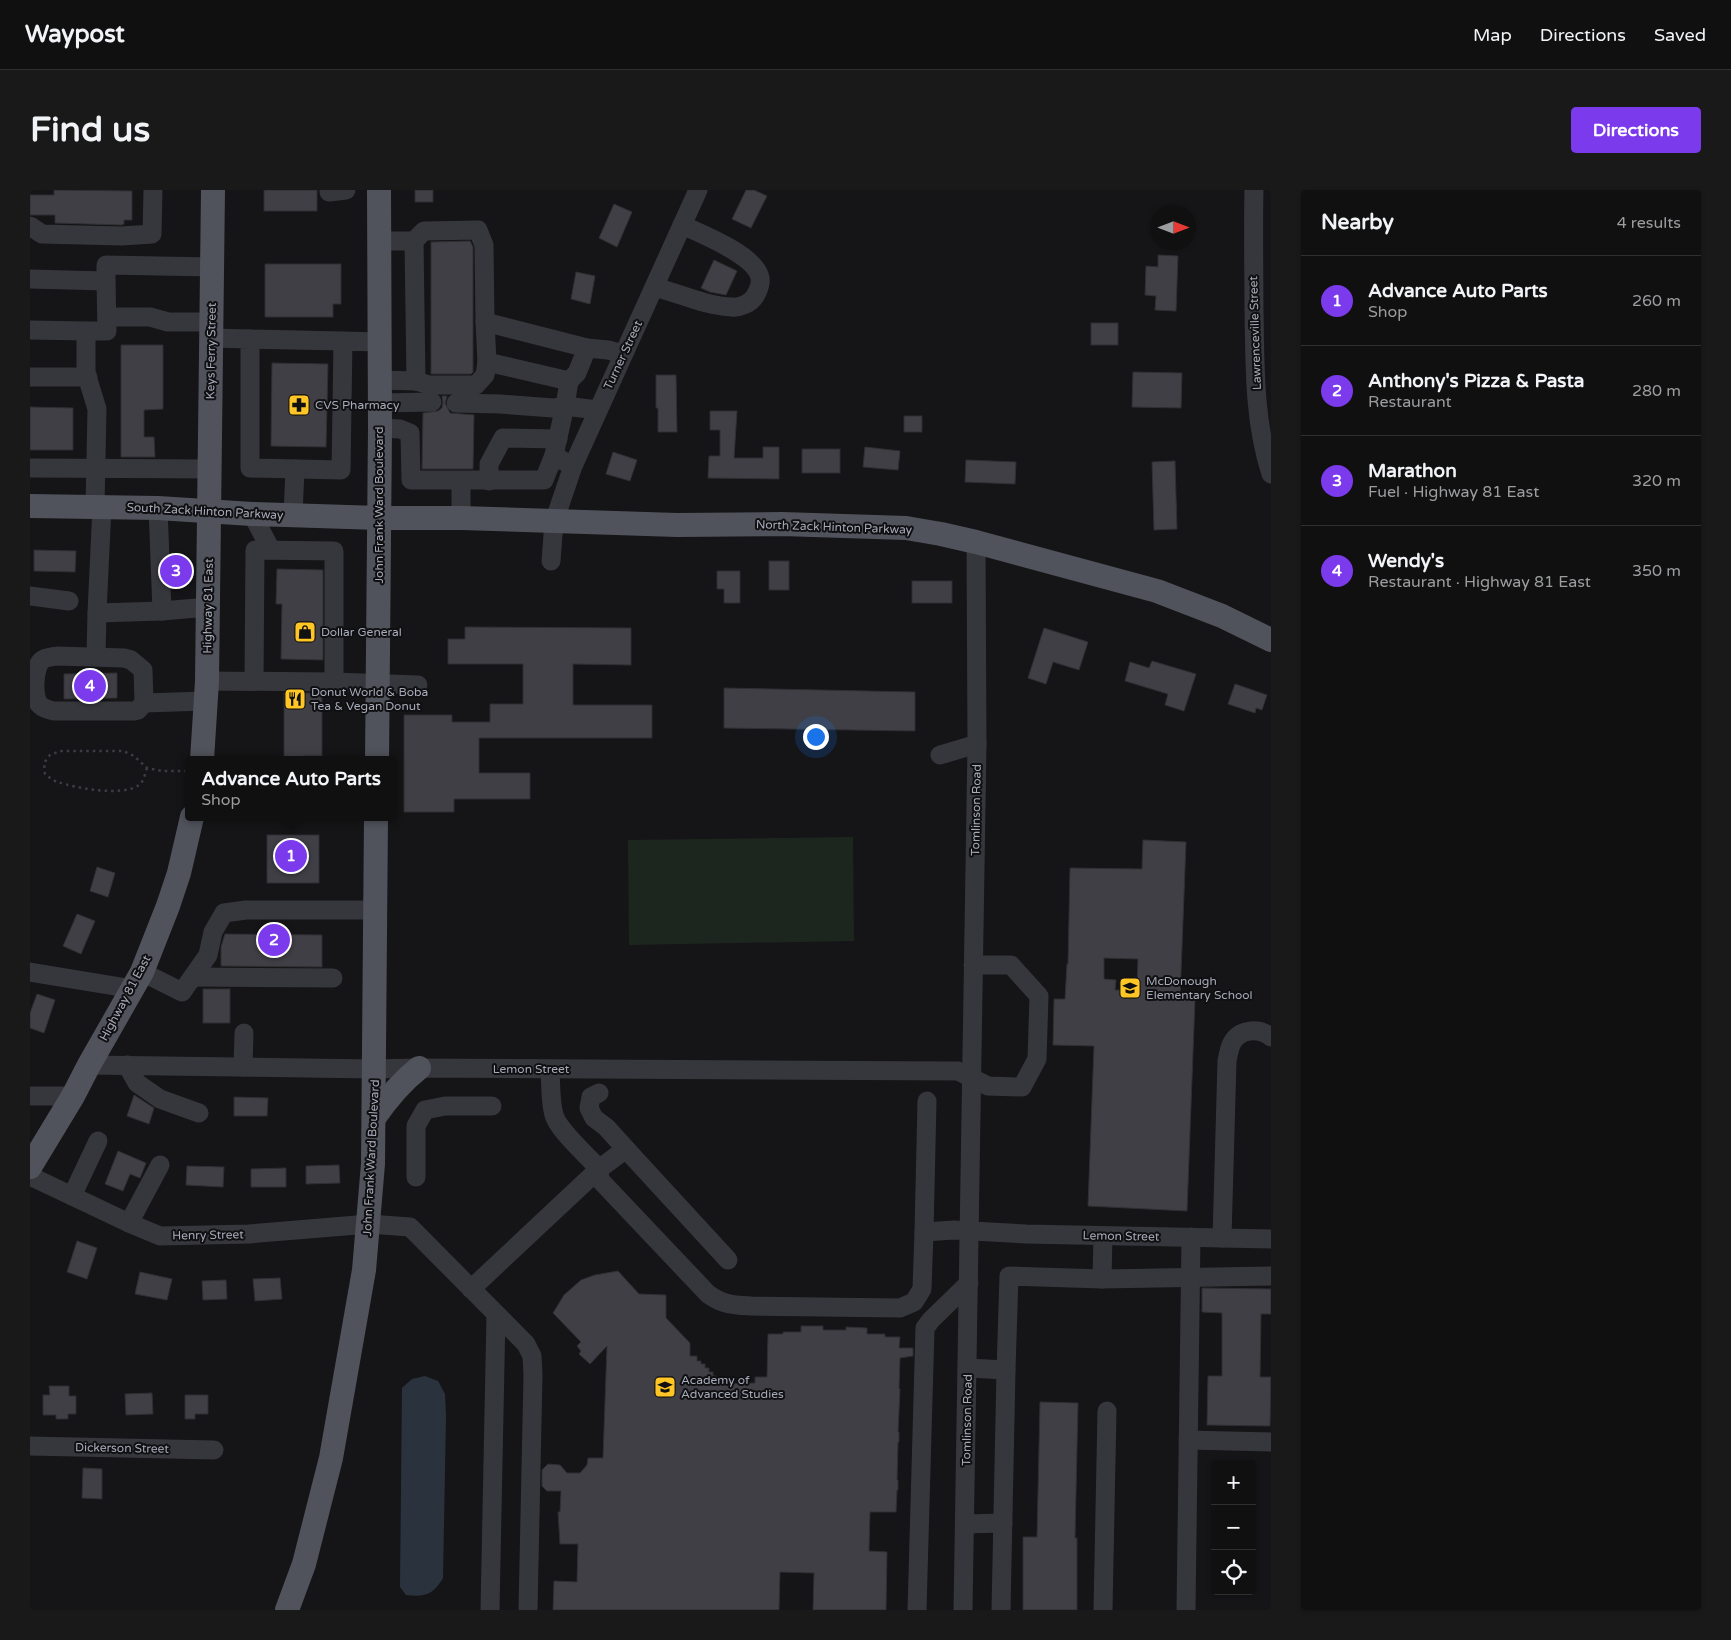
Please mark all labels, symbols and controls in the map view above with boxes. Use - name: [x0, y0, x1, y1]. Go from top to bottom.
- text: Waypost: [25, 20, 125, 49]
- text: Map: [1473, 24, 1512, 46]
- text: Directions: [1540, 24, 1626, 46]
- text: Saved: [1654, 24, 1706, 46]
- button: Directions: [1571, 107, 1701, 153]
- text: Find us: [30, 109, 150, 151]
- north arrow: [1151, 205, 1196, 250]
- text: Nearby: [1321, 210, 1394, 235]
- text: 4 results: [1617, 213, 1681, 233]
- street label: Lawrenceville Street: [1246, 275, 1264, 390]
- text: Advance Auto Parts: [1368, 280, 1548, 302]
- text: 1: [1332, 291, 1342, 311]
- text: 260 m: [1632, 291, 1681, 311]
- street label: Keys Ferry Street: [203, 302, 219, 399]
- text: Shop: [1368, 302, 1407, 322]
- street label: Turner Street: [601, 318, 645, 392]
- text: Anthony's Pizza & Pasta: [1368, 370, 1584, 392]
- text: 2: [1332, 381, 1342, 401]
- text: 280 m: [1632, 381, 1681, 401]
- text: Restaurant: [1368, 392, 1452, 412]
- pharmacy icon: CVS Pharmacy: [287, 393, 311, 417]
- place label: CVS Pharmacy: [315, 398, 400, 412]
- street label: John Frank Ward Boulevard: [372, 426, 386, 584]
- text: Marathon: [1368, 460, 1457, 482]
- text: 3: [1332, 471, 1342, 491]
- text: 320 m: [1632, 471, 1681, 491]
- text: Fuel · Highway 81 East: [1368, 482, 1539, 502]
- street label: South Zack Hinton Parkway: [126, 500, 284, 522]
- street label: North Zack Hinton Parkway: [756, 517, 913, 537]
- text: Wendy's: [1368, 550, 1444, 572]
- pin: 3: [160, 552, 192, 590]
- street label: Highway 81 East: [200, 558, 216, 654]
- text: 4: [1332, 561, 1342, 581]
- text: 350 m: [1632, 561, 1681, 581]
- text: Restaurant · Highway 81 East: [1368, 572, 1591, 592]
- shop icon: Dollar General: [293, 620, 317, 644]
- place label: Dollar General: [321, 625, 402, 639]
- pin: 4: [74, 667, 106, 705]
- place label: Donut World & Boba Tea & Vegan Donut: [311, 685, 428, 713]
- restaurant icon: Donut World & Boba Tea & Vegan Donut: [283, 687, 307, 711]
- your location: [803, 724, 829, 750]
- popup: [185, 756, 397, 821]
- street label: Tomlinson Road: [968, 764, 984, 856]
- text: Advance Auto Parts: [201, 768, 381, 790]
- text: Shop: [201, 790, 241, 810]
- pin: 1: [275, 837, 307, 875]
- pin: 2: [258, 921, 290, 959]
- street label: Highway 81 East: [96, 952, 154, 1043]
- place label: McDonough Elementary School: [1146, 974, 1253, 1002]
- school or university icon: McDonough Elementary School: [1118, 976, 1142, 1000]
- street label: Lemon Street: [493, 1062, 570, 1076]
- street label: John Frank Ward Boulevard: [360, 1079, 382, 1237]
- street label: Henry Street: [172, 1227, 244, 1243]
- street label: Lemon Street: [1083, 1228, 1160, 1244]
- place label: Academy of Advanced Studies: [681, 1373, 784, 1401]
- street label: Tomlinson Road: [959, 1374, 975, 1466]
- school or university icon: Academy of Advanced Studies: [653, 1375, 677, 1399]
- street label: Dickerson Street: [75, 1440, 169, 1456]
- map controls: [1211, 1460, 1256, 1595]
- button: +: [1211, 1460, 1256, 1505]
- button: −: [1211, 1505, 1256, 1550]
- button: locate: [1211, 1550, 1256, 1595]

